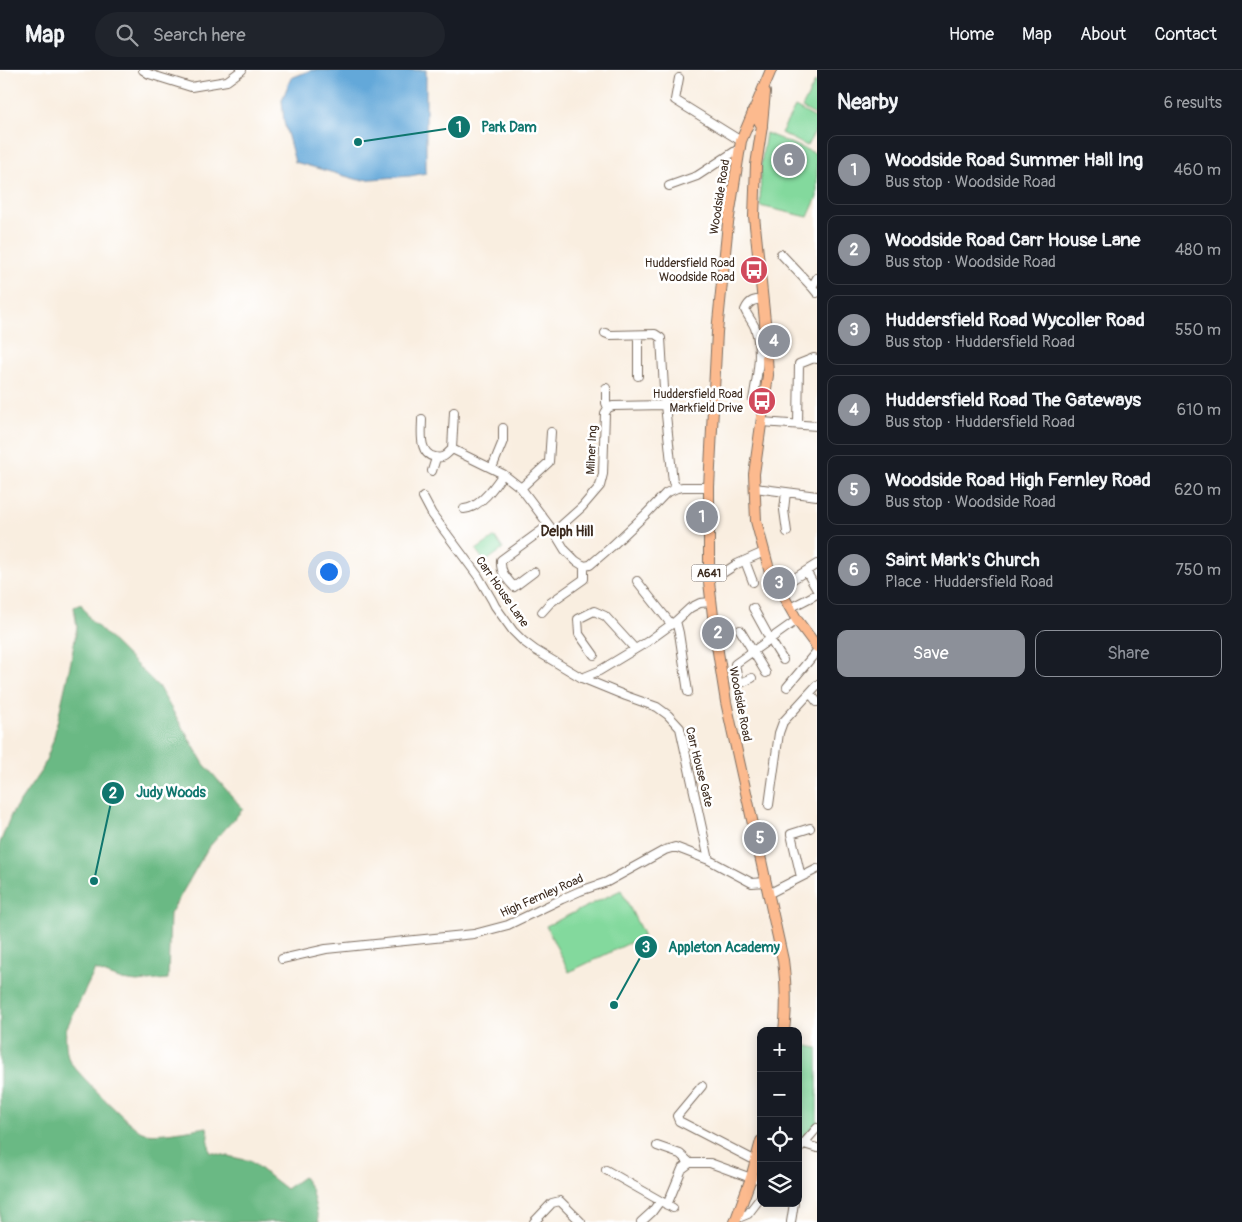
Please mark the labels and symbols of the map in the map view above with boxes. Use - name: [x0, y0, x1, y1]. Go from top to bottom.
- callout: Park Dam: [446, 113, 546, 142]
- text: 1: [456, 118, 462, 137]
- text: Park Dam: [481, 119, 537, 136]
- pin: 6: [773, 141, 805, 179]
- street label: Woodside Road: [707, 158, 733, 236]
- bus stop icon: Huddersfield Road Woodside Road: [739, 255, 769, 285]
- place label: Huddersfield Road Woodside Road: [645, 256, 735, 285]
- pin: 4: [758, 322, 790, 360]
- bus stop icon: Huddersfield Road Markfield Drive: [747, 386, 777, 416]
- place label: Huddersfield Road Markfield Drive: [653, 387, 743, 416]
- street label: Milner Ing: [583, 425, 601, 475]
- pin: 1: [686, 498, 718, 536]
- district label: Delph Hill: [540, 523, 594, 540]
- street label: Carr House Lane: [472, 554, 532, 630]
- your location: [316, 559, 342, 585]
- road number: A641: [692, 564, 726, 582]
- pin: 3: [763, 564, 795, 602]
- pin: 2: [702, 614, 734, 652]
- street label: Woodside Road: [725, 665, 755, 743]
- street label: Carr House Gate: [682, 725, 716, 809]
- callout: Judy Woods: [101, 778, 216, 807]
- text: 2: [109, 784, 117, 803]
- text: Judy Woods: [136, 784, 207, 801]
- pin: 5: [744, 819, 776, 857]
- street label: High Fernley Road: [498, 871, 586, 921]
- callout: Appleton Academy: [633, 932, 790, 961]
- text: 3: [642, 938, 650, 957]
- text: Appleton Academy: [668, 939, 780, 956]

